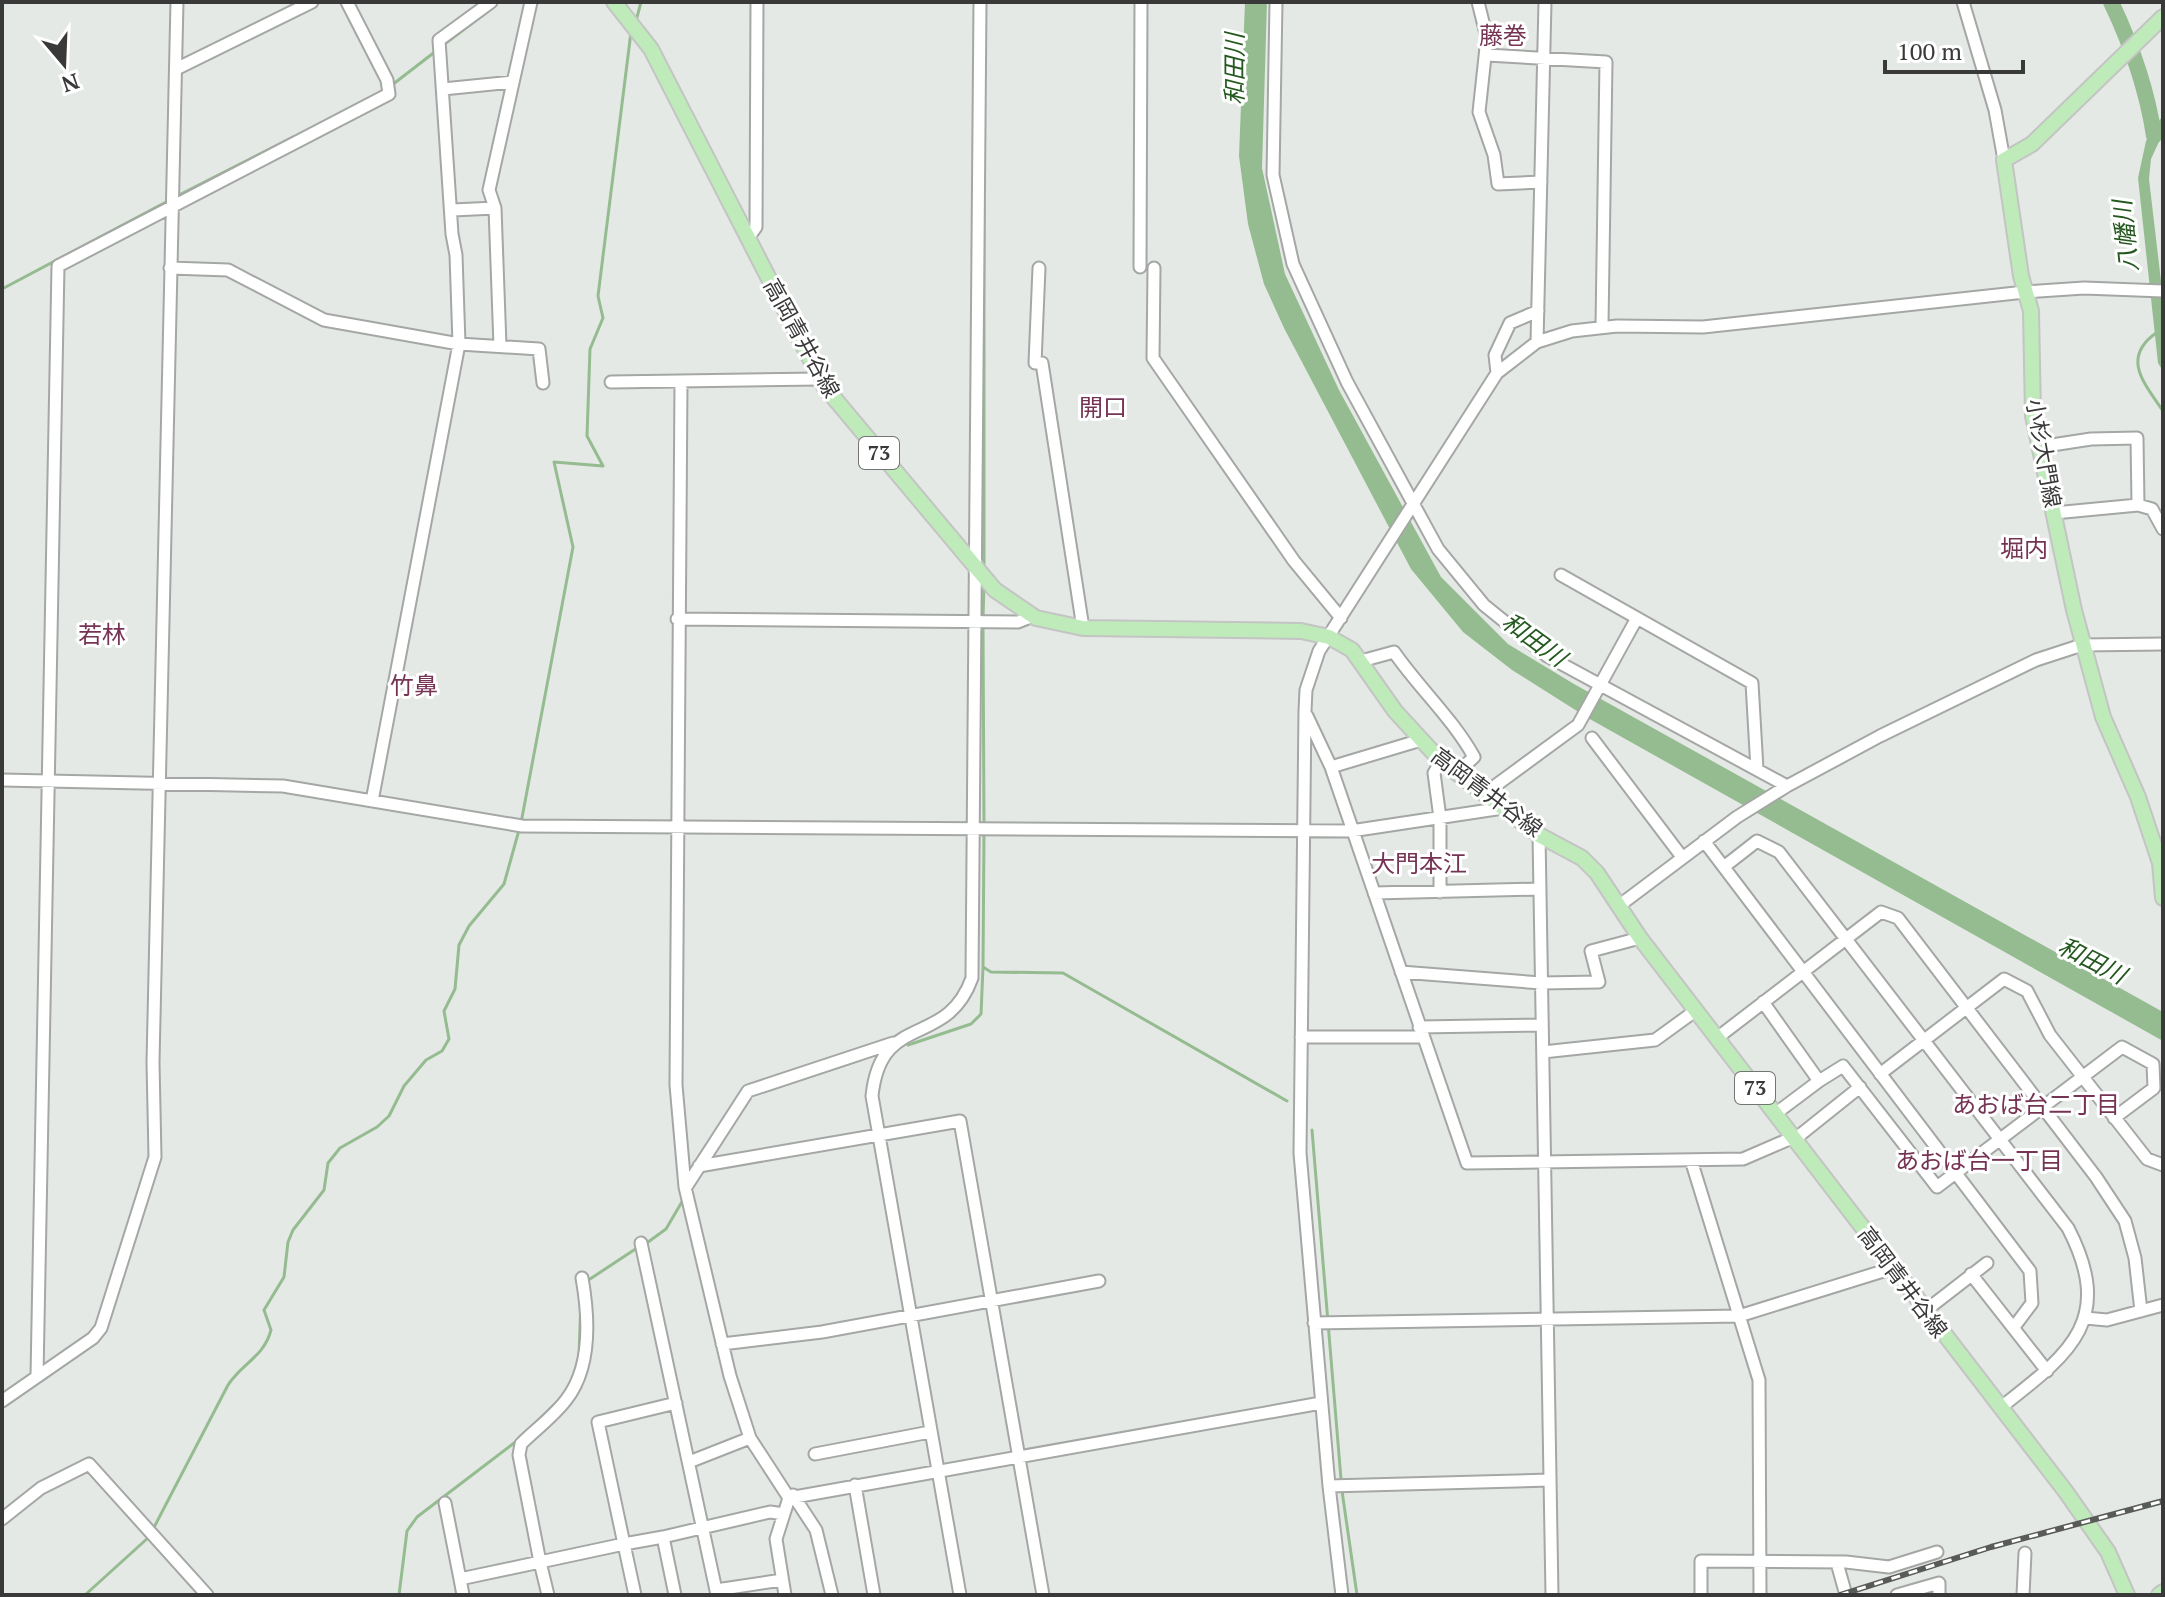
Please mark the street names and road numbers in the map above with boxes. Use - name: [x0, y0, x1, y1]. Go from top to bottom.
- street label: 高岡青井谷線: [758, 273, 847, 403]
- street label: 小杉大門線: [2021, 396, 2068, 510]
- road number: 73: [859, 437, 899, 469]
- street label: 高岡青井谷線: [1426, 740, 1549, 843]
- road number: 73: [1735, 1072, 1775, 1104]
- street label: 高岡青井谷線: [1852, 1220, 1955, 1343]

